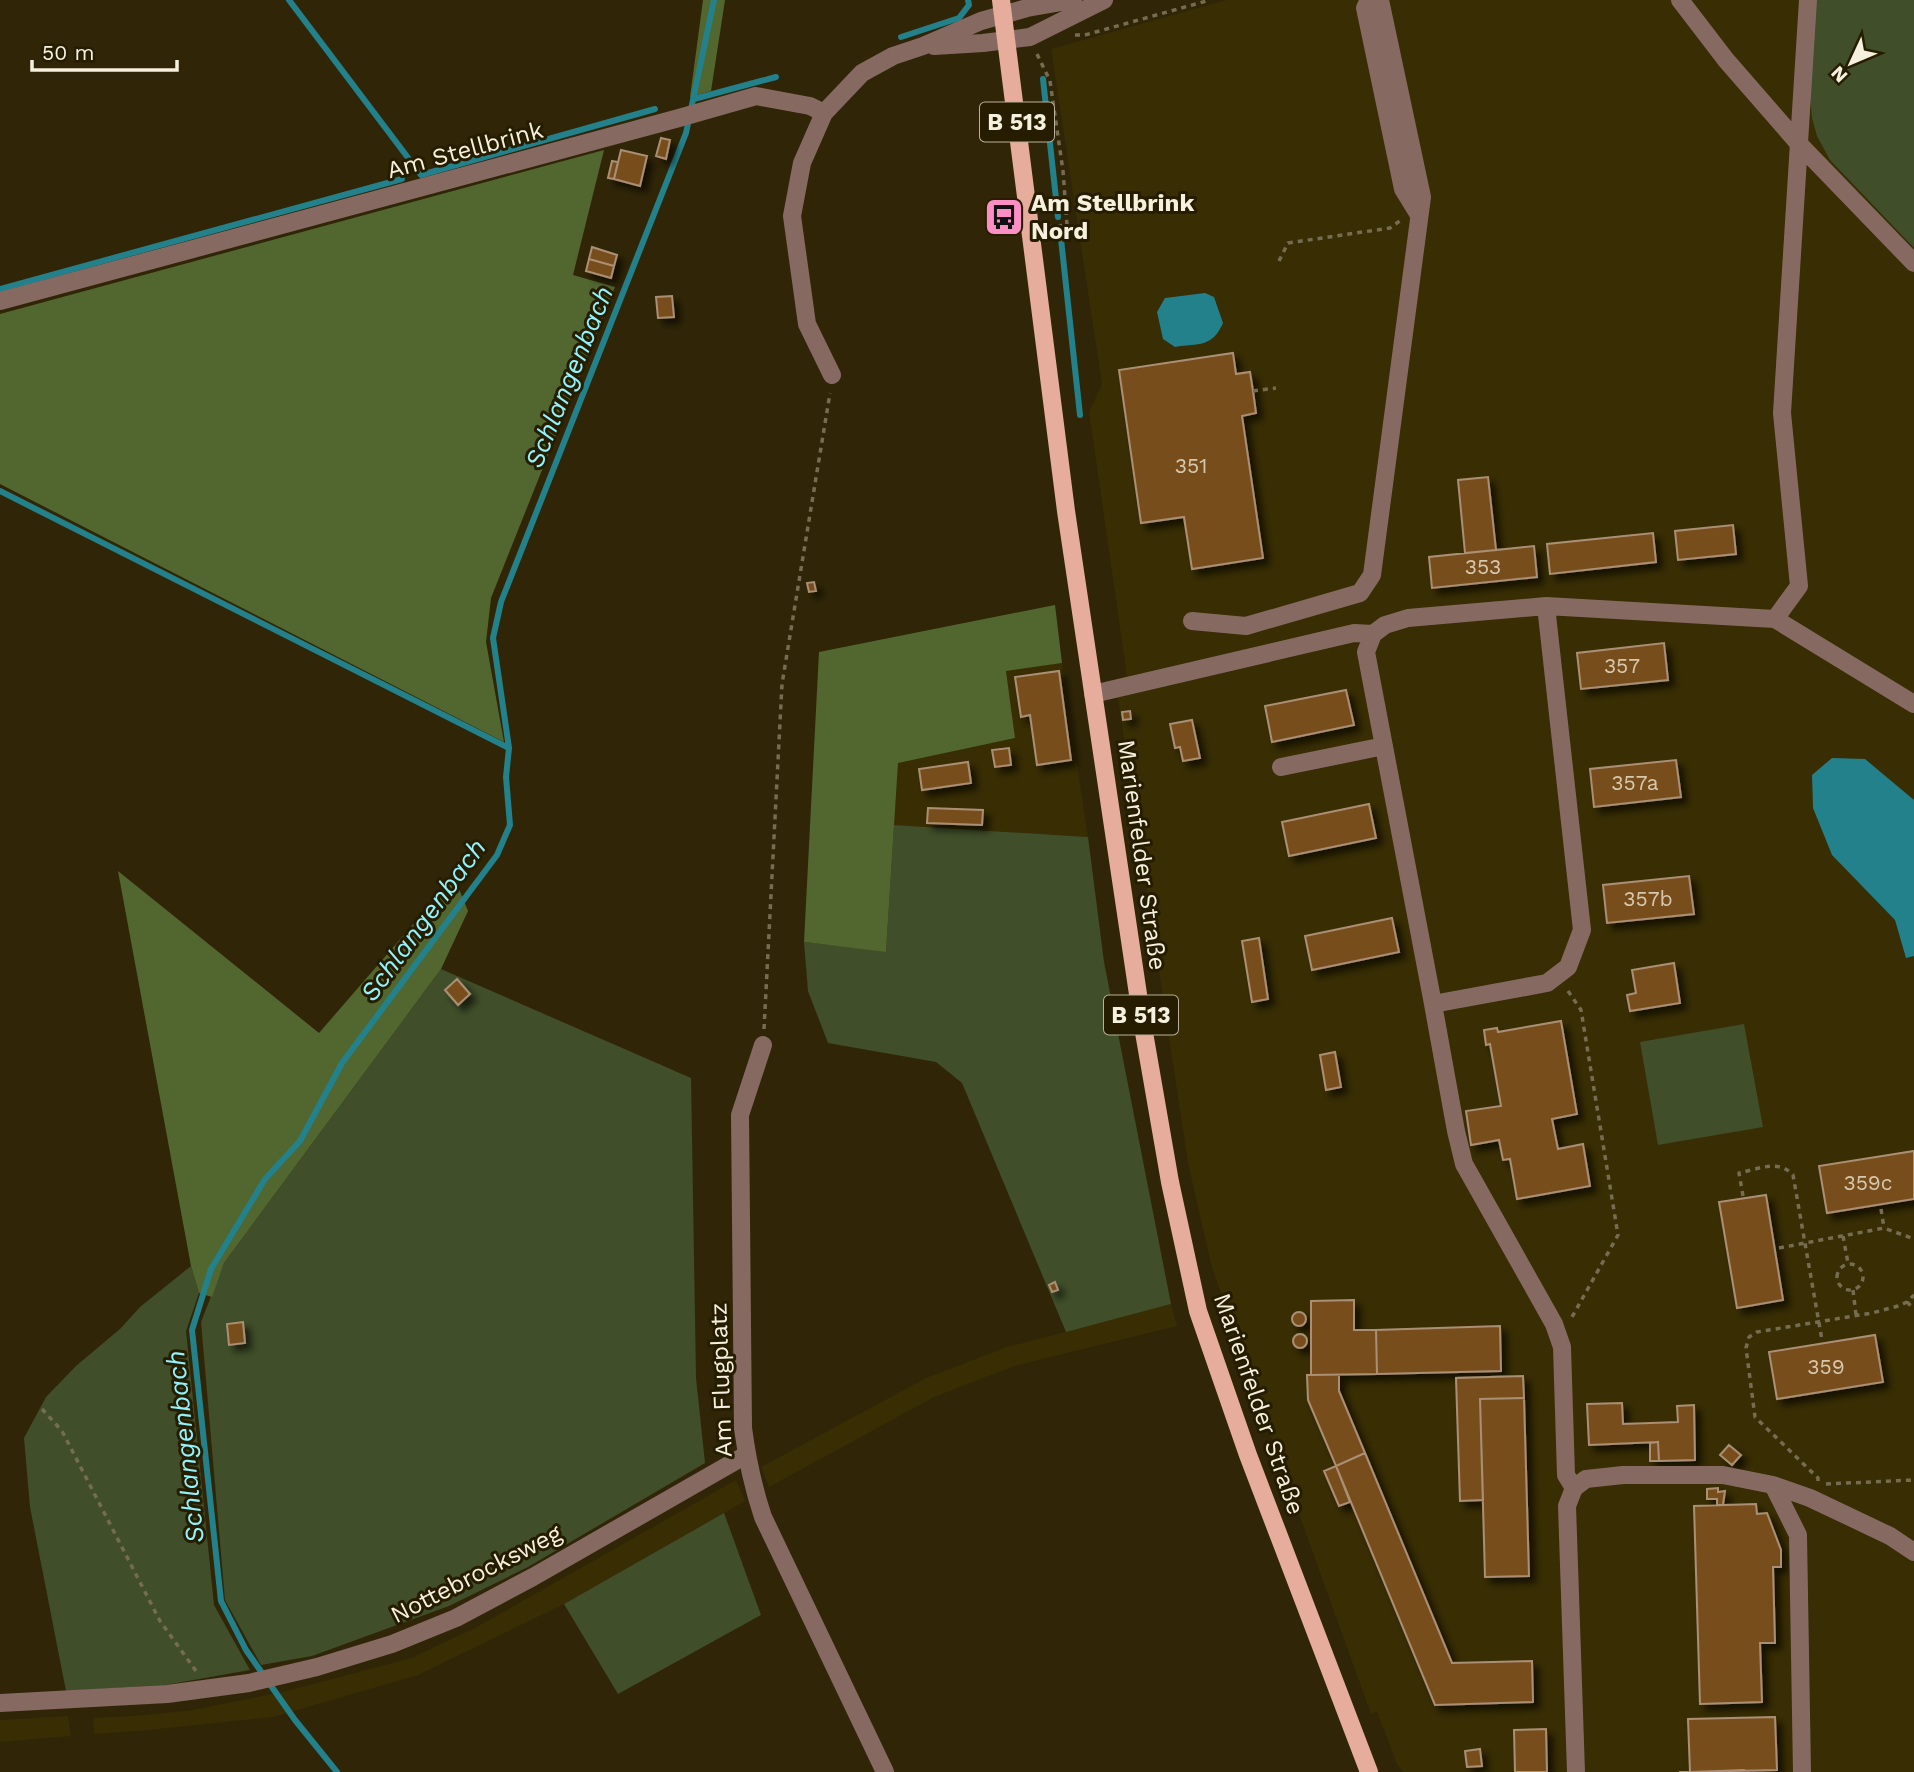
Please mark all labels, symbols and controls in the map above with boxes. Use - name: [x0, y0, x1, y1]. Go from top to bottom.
- scale bar: [32, 28, 177, 72]
- north arrow: [1816, 28, 1886, 98]
- text: 50 m: [42, 40, 94, 65]
- text: N: [1826, 61, 1852, 88]
- road number: B 513: [980, 102, 1054, 141]
- street label: Am Stellbrink: [384, 116, 547, 184]
- place label: Am Stellbrink Nord: [1031, 189, 1194, 245]
- bus stop icon: Am Stellbrink Nord: [983, 196, 1025, 238]
- water label: Schlangenbach: [519, 282, 619, 472]
- house number: 351: [1175, 453, 1207, 478]
- house number: 353: [1465, 554, 1501, 579]
- house number: 357: [1604, 653, 1640, 678]
- street label: Marienfelder Straße: [1112, 738, 1172, 972]
- house number: 357a: [1611, 770, 1659, 795]
- water label: Schlangenbach: [354, 833, 492, 1007]
- house number: 357b: [1623, 886, 1673, 911]
- road number: B 513: [1104, 996, 1178, 1034]
- house number: 359c: [1843, 1170, 1893, 1195]
- street label: Marienfelder Straße: [1208, 1290, 1310, 1518]
- street label: Am Flugplatz: [704, 1302, 738, 1458]
- water label: Schlangenbach: [160, 1349, 210, 1545]
- house number: 359: [1807, 1354, 1845, 1379]
- street label: Nottebrocksweg: [386, 1519, 566, 1629]

